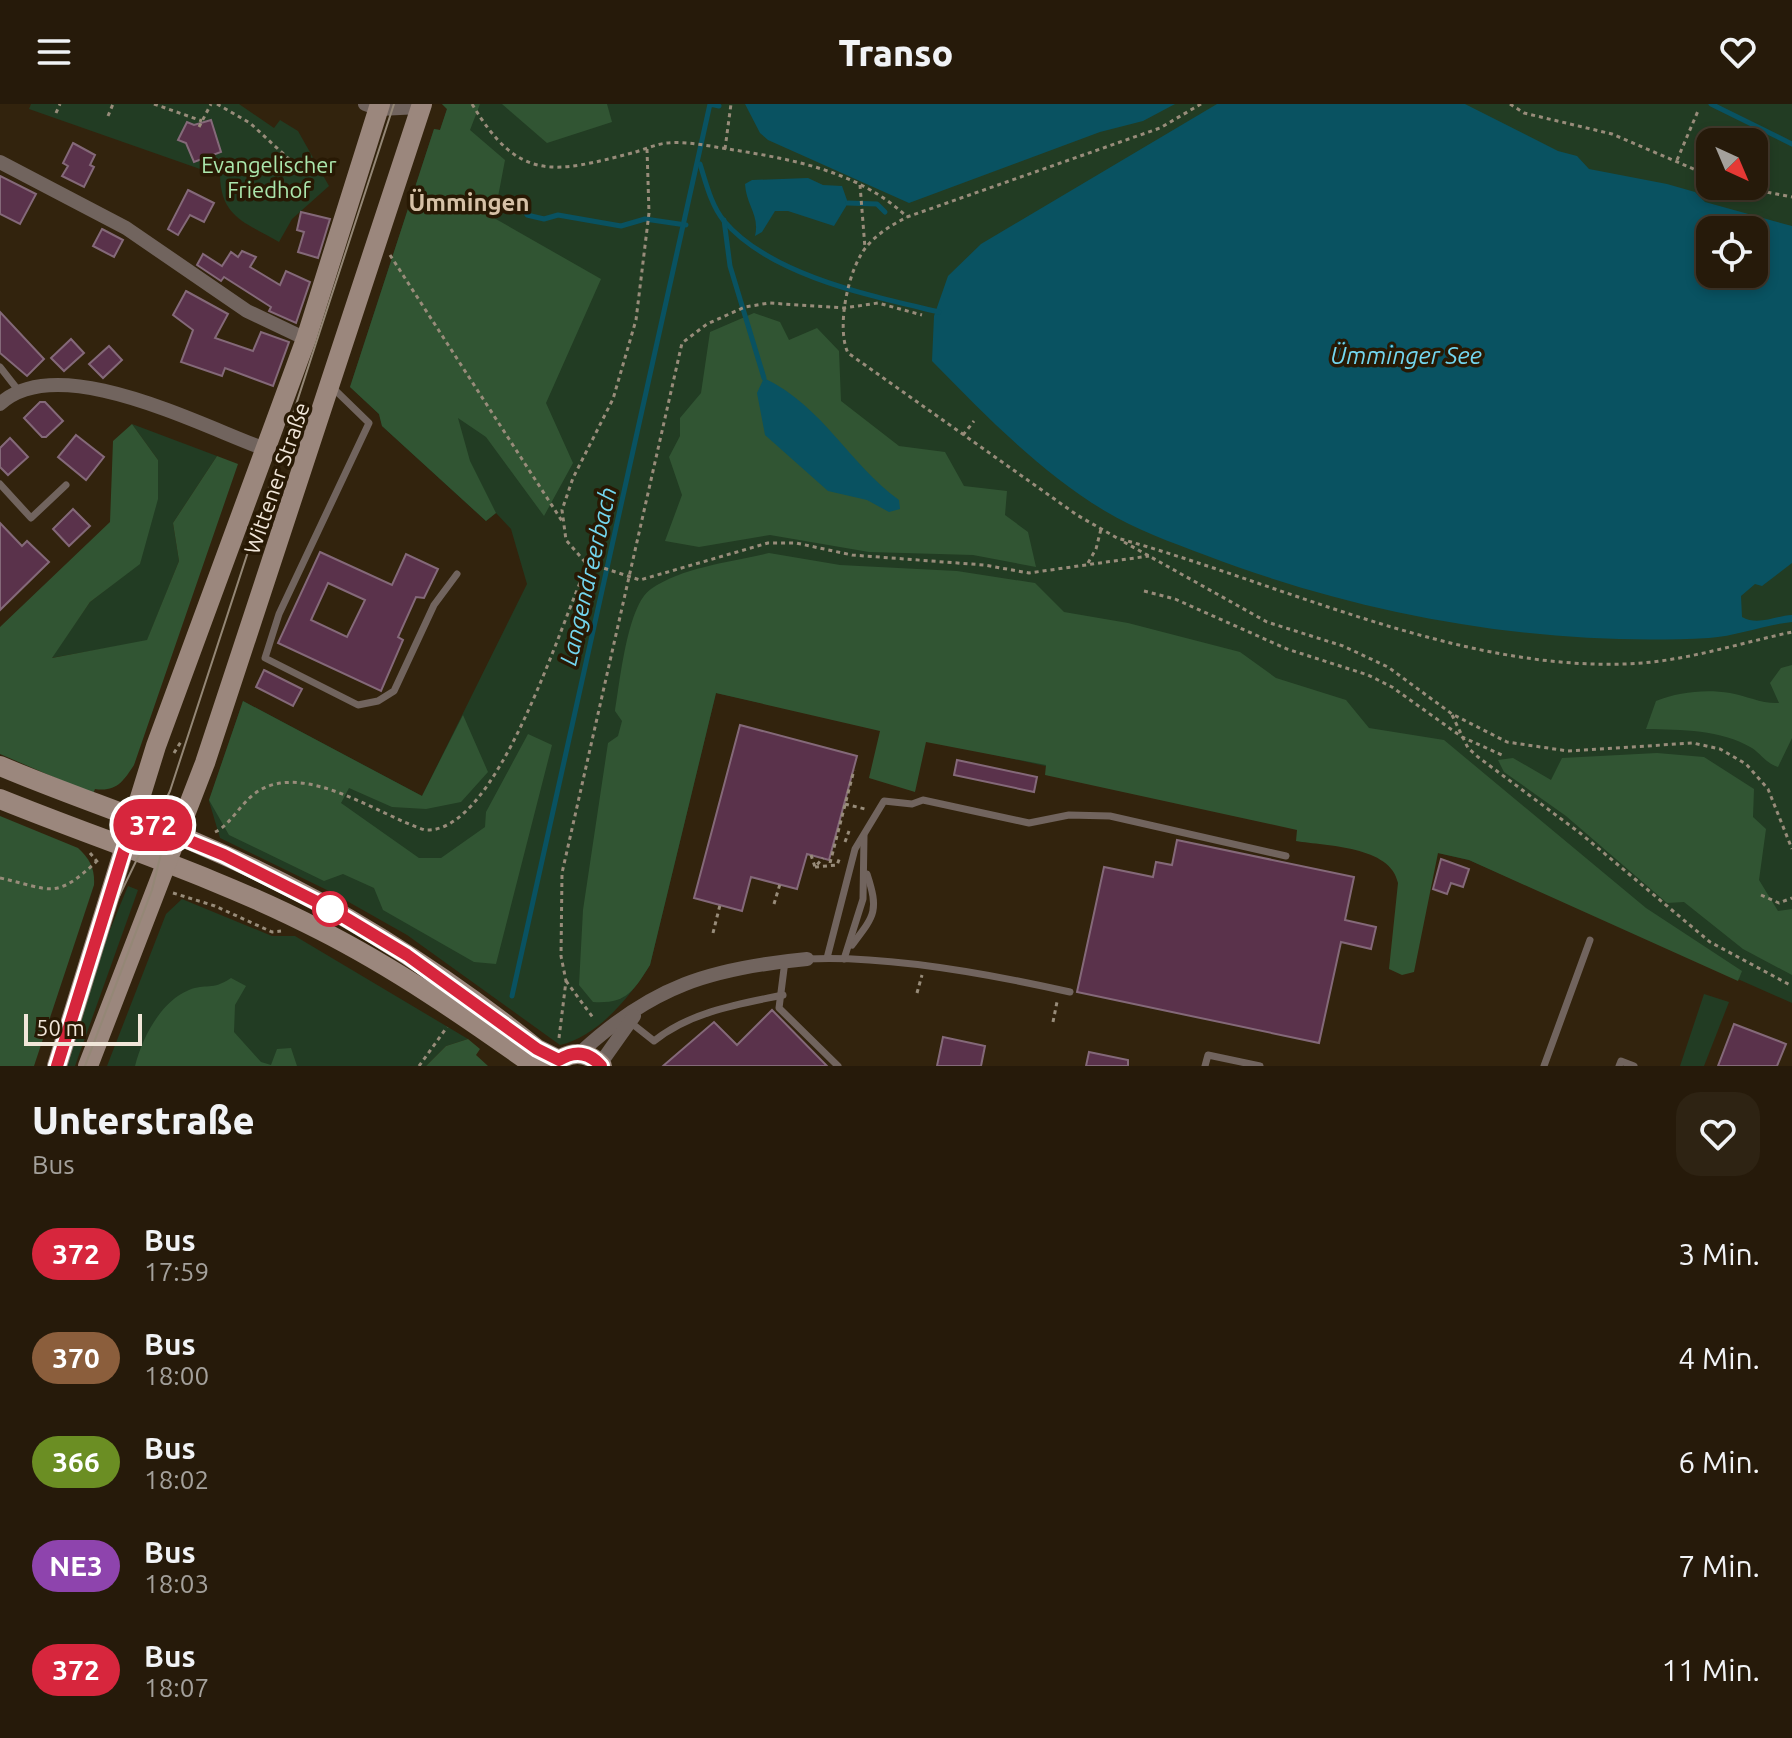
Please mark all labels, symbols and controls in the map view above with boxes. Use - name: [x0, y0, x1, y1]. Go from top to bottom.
- icon: menu: [32, 30, 76, 74]
- icon: heart: [1716, 30, 1760, 74]
- text: Transo: [839, 32, 953, 73]
- north arrow: [1696, 128, 1768, 200]
- map controls: [1696, 128, 1768, 288]
- park label: Evangelischer Friedhof: [201, 152, 337, 202]
- district label: Ümmingen: [409, 188, 529, 216]
- button: locate: [1696, 216, 1768, 288]
- water label: Ümminger See: [1330, 342, 1482, 369]
- street label: Wittener Straße: [238, 399, 314, 557]
- water label: Langendreerbach: [554, 484, 622, 668]
- line badge: 372: [107, 799, 199, 851]
- text: 372: [129, 809, 177, 840]
- unlabelled marker: [313, 892, 347, 926]
- scale bar: [24, 1010, 142, 1046]
- text: 50 m: [36, 1015, 85, 1040]
- button: heart: [1676, 1092, 1760, 1176]
- text: Unterstraße: [32, 1099, 255, 1141]
- text: Bus: [32, 1150, 75, 1179]
- text: Bus: [144, 1223, 196, 1257]
- text: 3 Min.: [1678, 1237, 1760, 1271]
- text: 372: [52, 1238, 100, 1269]
- text: 17:59: [144, 1257, 209, 1286]
- text: Bus: [144, 1327, 196, 1361]
- text: 4 Min.: [1678, 1341, 1760, 1375]
- text: 370: [52, 1342, 100, 1373]
- text: 18:00: [144, 1361, 209, 1390]
- text: Bus: [144, 1431, 196, 1465]
- text: 6 Min.: [1678, 1445, 1760, 1479]
- text: 366: [52, 1446, 100, 1477]
- text: 18:02: [144, 1465, 209, 1494]
- text: Bus: [144, 1535, 196, 1569]
- text: 7 Min.: [1678, 1549, 1760, 1583]
- text: NE3: [49, 1550, 103, 1581]
- text: 18:03: [144, 1569, 209, 1598]
- text: Bus: [144, 1639, 196, 1673]
- text: 11 Min.: [1661, 1653, 1760, 1687]
- text: 372: [52, 1654, 100, 1685]
- text: 18:07: [144, 1673, 209, 1702]

